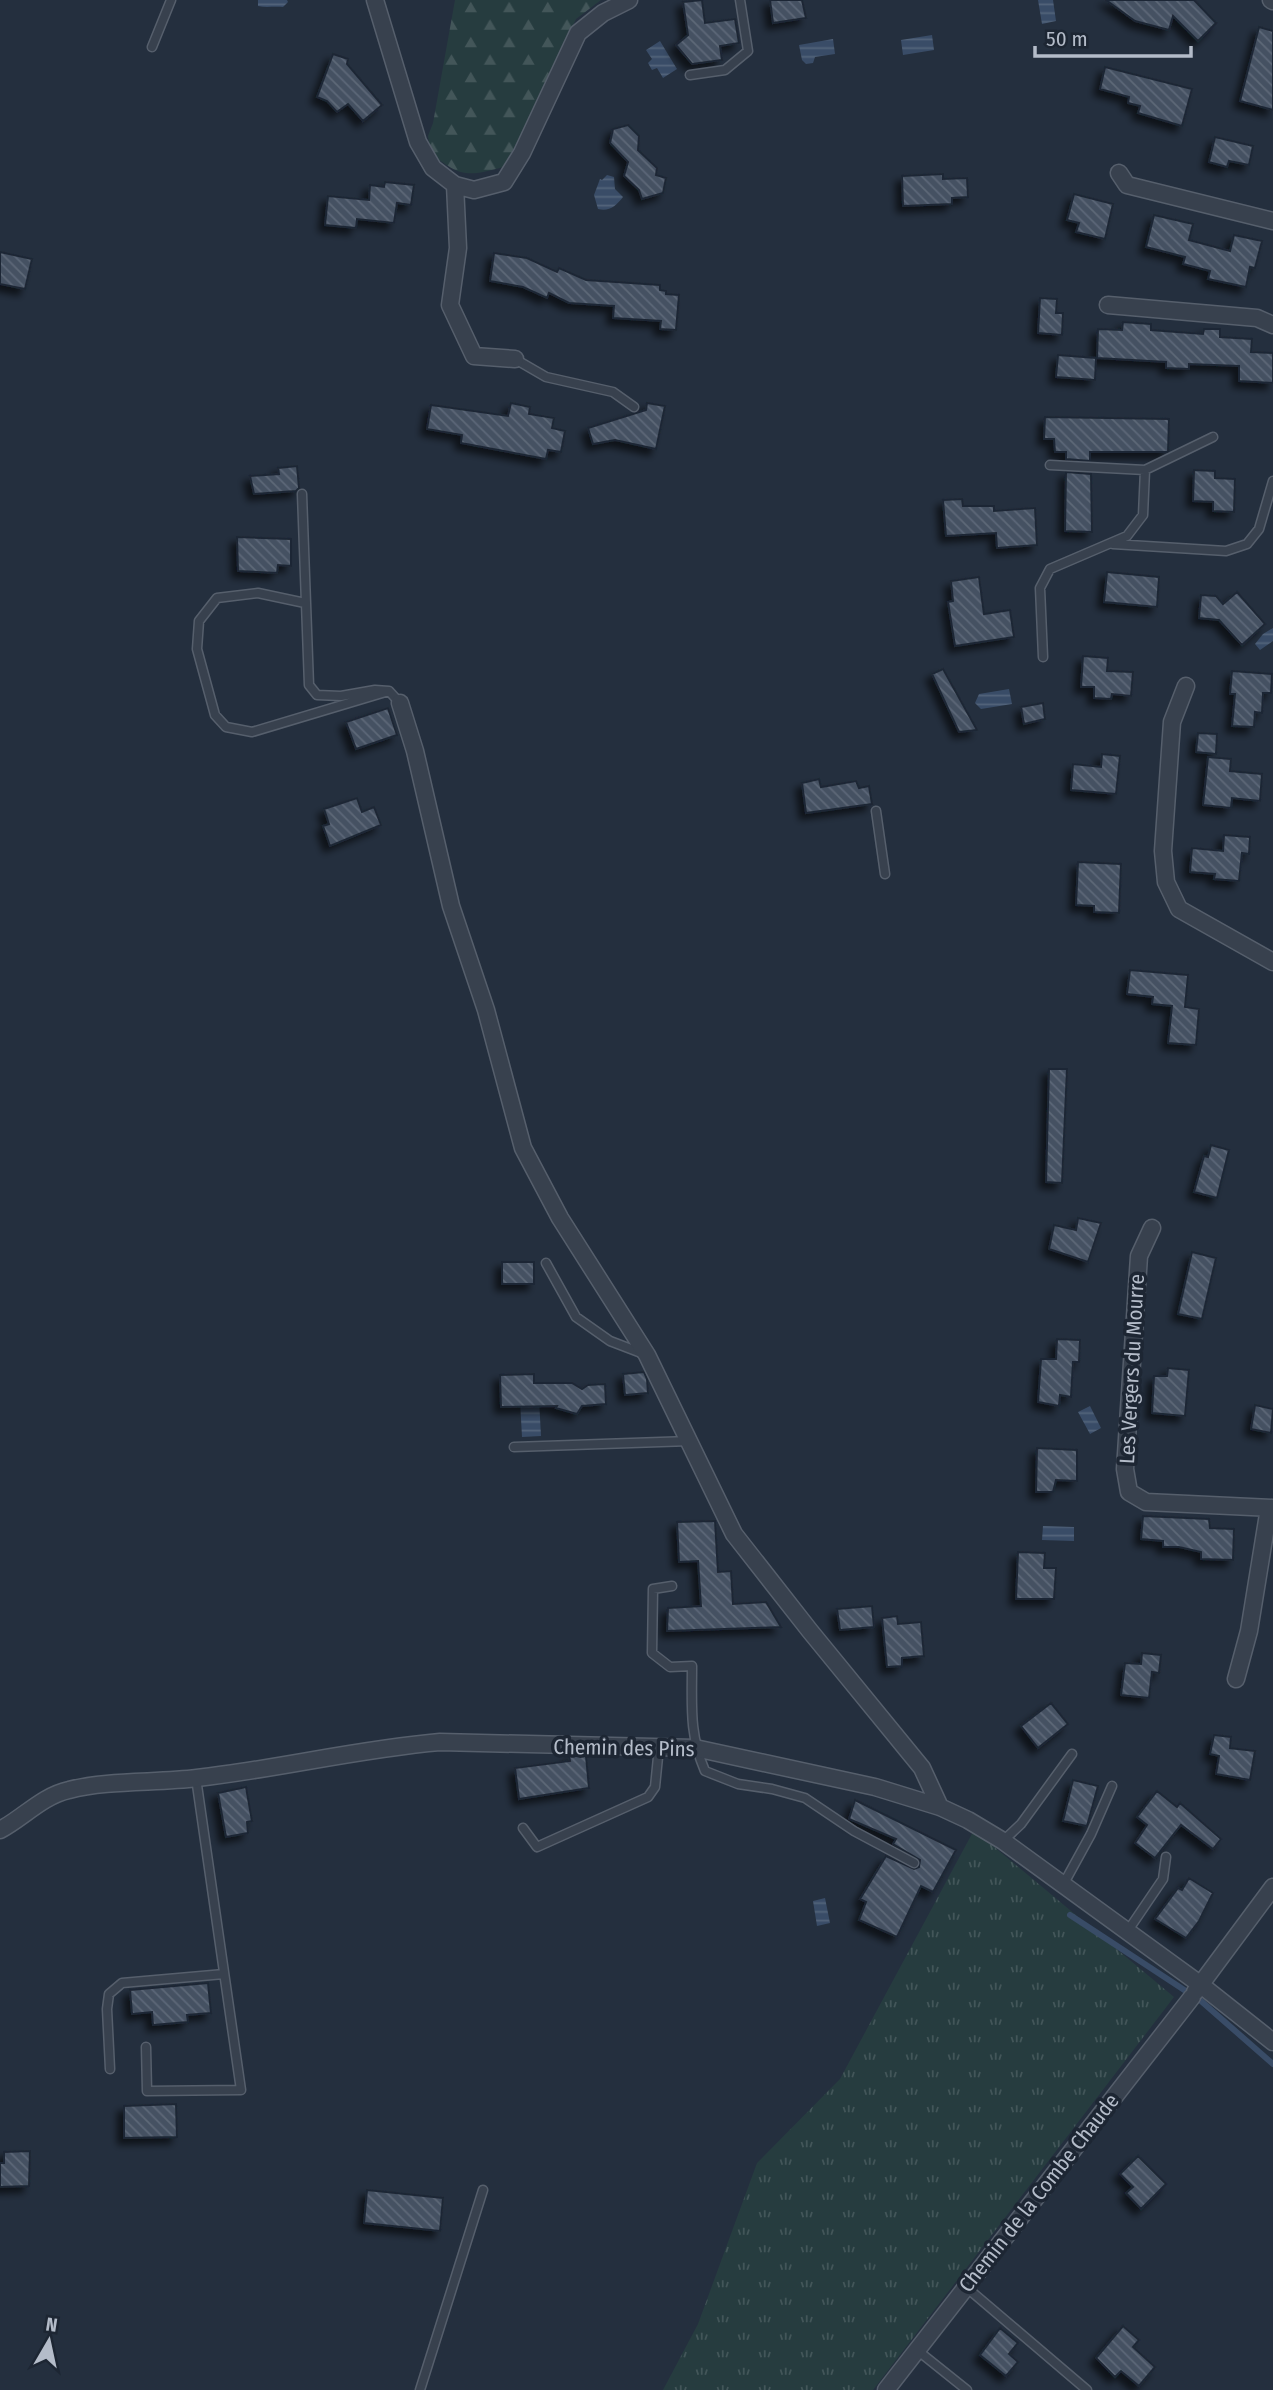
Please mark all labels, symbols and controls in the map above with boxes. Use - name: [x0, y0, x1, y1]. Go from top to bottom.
- scale bar: [1035, 14, 1191, 58]
- text: 50 m: [1046, 26, 1088, 52]
- street label: Les Vergers du Mourre: [1114, 1273, 1150, 1465]
- street label: Chemin des Pins: [553, 1734, 695, 1762]
- street label: Chemin de la Combe Chaude: [953, 2088, 1125, 2298]
- north arrow: [14, 2306, 84, 2376]
- text: N: [44, 2312, 59, 2337]

